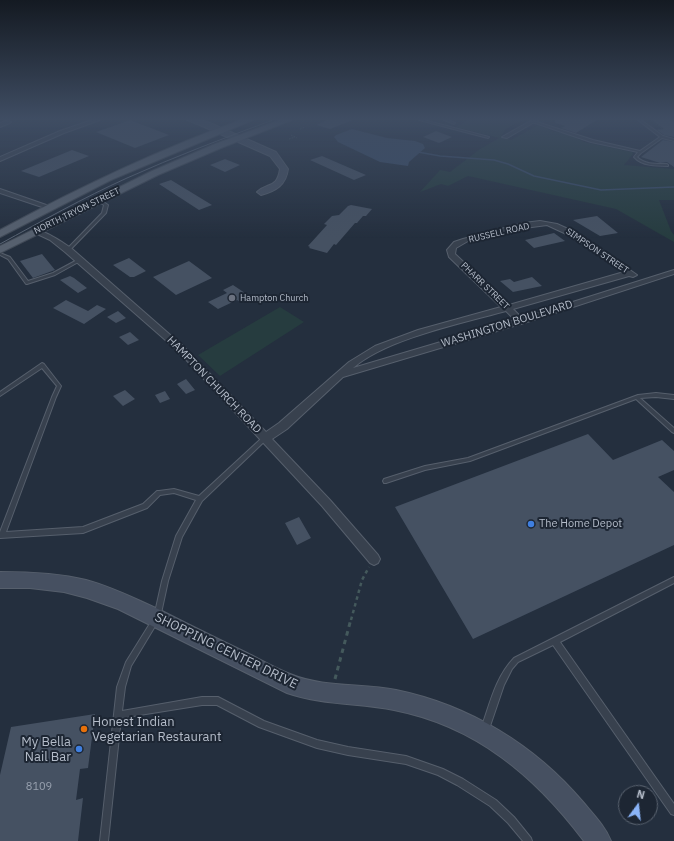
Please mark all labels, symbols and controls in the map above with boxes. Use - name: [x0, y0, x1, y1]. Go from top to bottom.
- street label: NORTH TRYON STREET: [32, 186, 122, 236]
- street label: RUSSELL ROAD: [467, 221, 531, 245]
- street label: SIMPSON STREET: [564, 226, 630, 276]
- street label: PHARR STREET: [459, 260, 511, 312]
- marker: Hampton Church: [227, 293, 237, 303]
- place label: Hampton Church: [240, 293, 308, 303]
- street label: WASHINGTON BOULEVARD: [440, 298, 574, 350]
- street label: HAMPTON CHURCH ROAD: [164, 334, 264, 436]
- place label: The Home Depot: [539, 517, 622, 531]
- marker: The Home Depot: [526, 519, 536, 529]
- street label: SHOPPING CENTER DRIVE: [152, 610, 300, 692]
- place label: Honest Indian Vegetarian Restaurant: [92, 714, 222, 745]
- marker: Honest Indian Vegetarian Restaurant: [79, 724, 89, 734]
- place label: My Bella Nail Bar: [21, 734, 71, 765]
- marker: My Bella Nail Bar: [74, 744, 84, 754]
- house number: 8109: [26, 780, 52, 794]
- north arrow: [618, 785, 658, 825]
- text: N: [635, 787, 647, 802]

